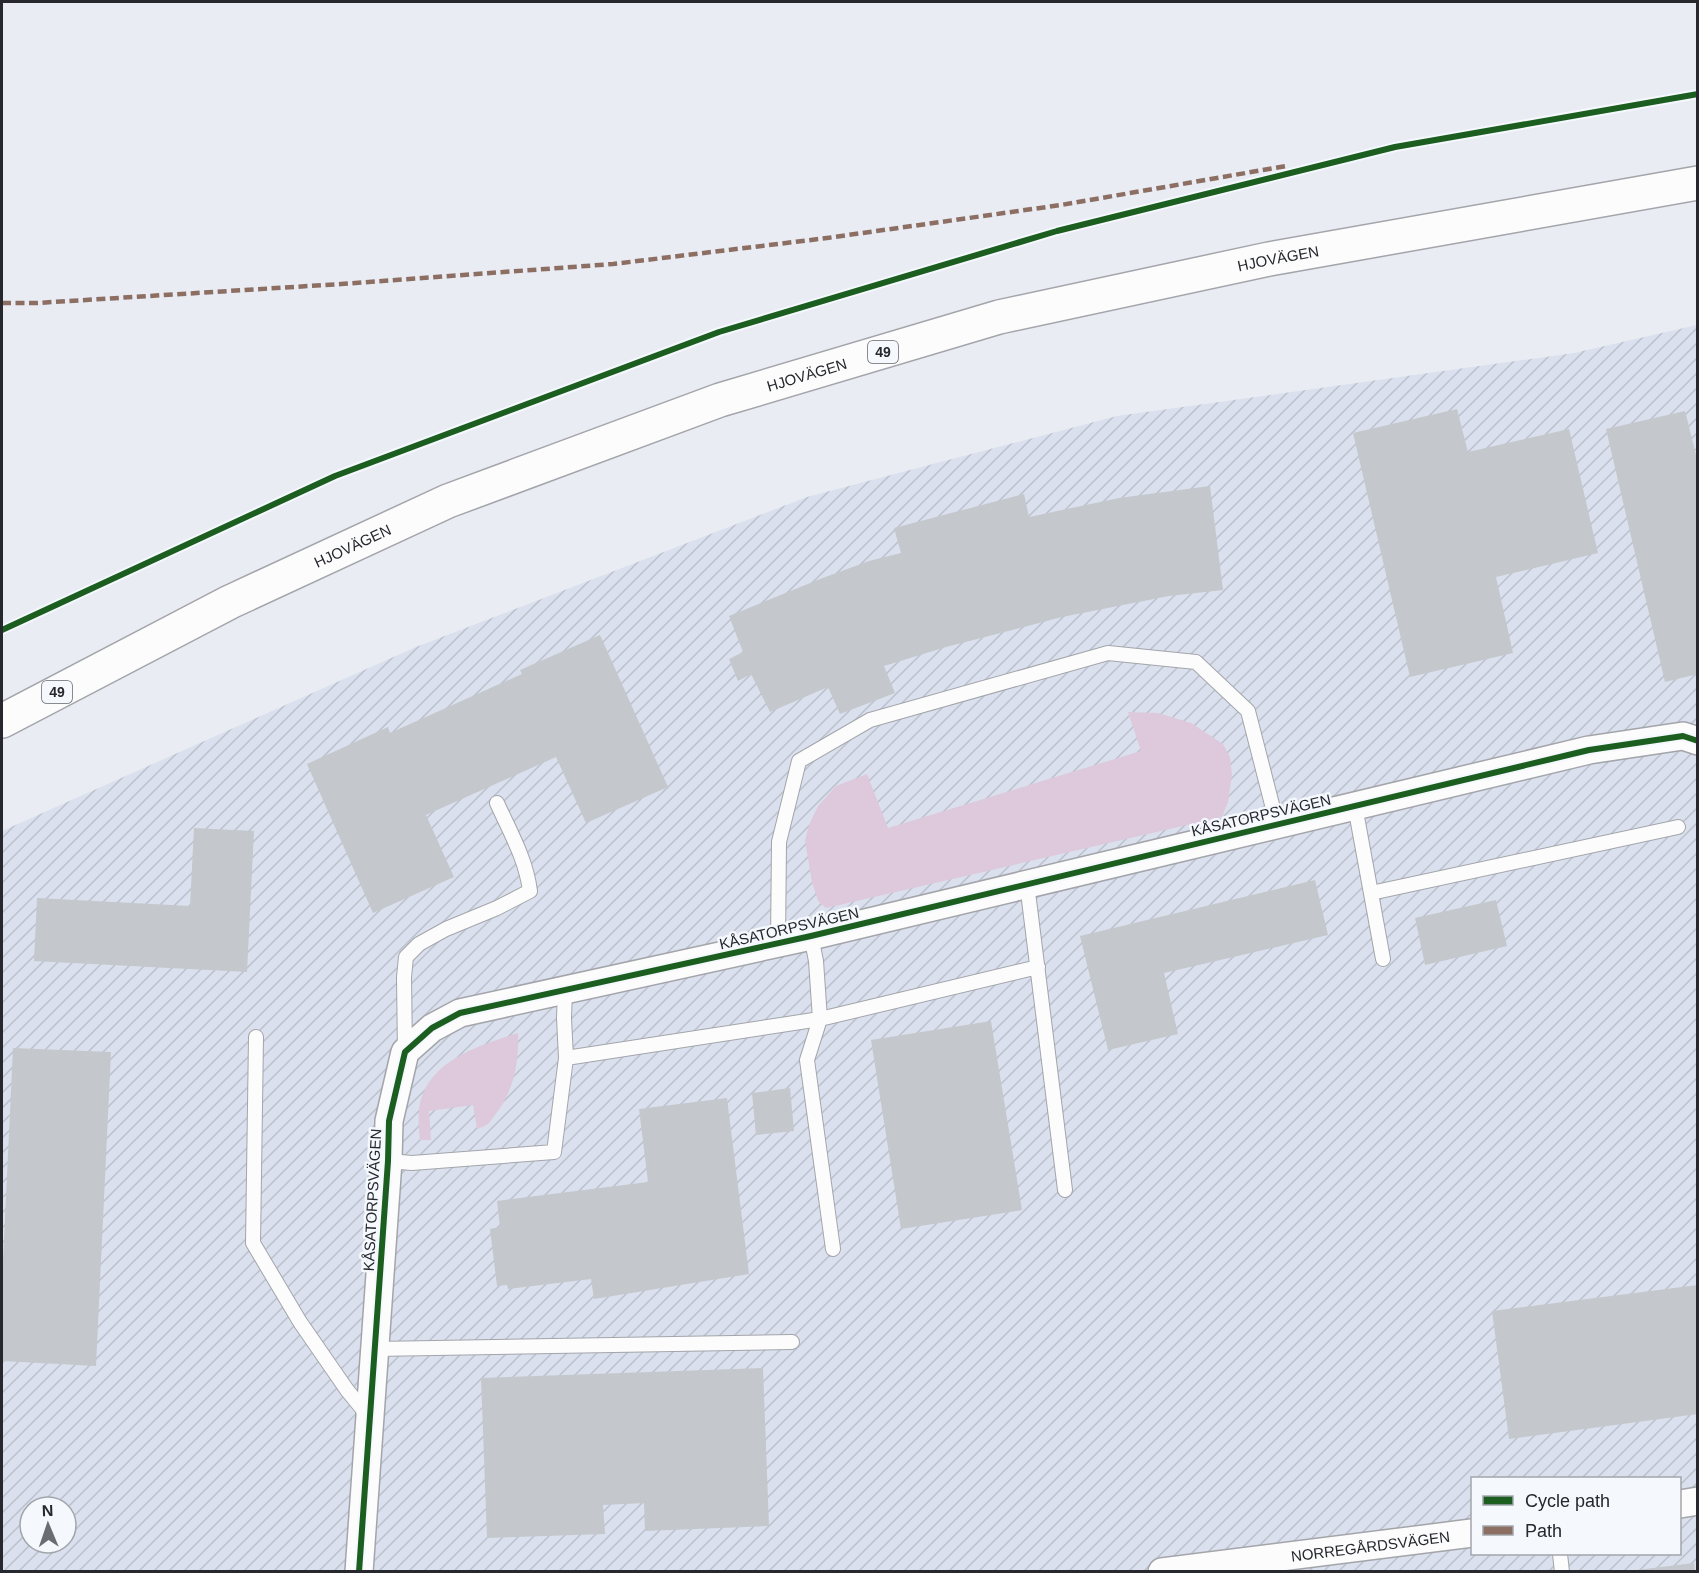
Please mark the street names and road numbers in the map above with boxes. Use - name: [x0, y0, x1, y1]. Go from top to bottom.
- street label: HJOVÄGEN: [1236, 242, 1320, 274]
- road number: 49: [868, 341, 898, 363]
- street label: HJOVÄGEN: [765, 354, 849, 394]
- street label: HJOVÄGEN: [311, 520, 393, 570]
- road number: 49: [42, 681, 72, 703]
- street label: KÅSATORPSVÄGEN: [1190, 791, 1332, 839]
- street label: KÅSATORPSVÄGEN: [718, 904, 860, 952]
- street label: KÅSATORPSVÄGEN: [360, 1128, 384, 1272]
- street label: NORREGÅRDSVÄGEN: [1290, 1527, 1451, 1564]

